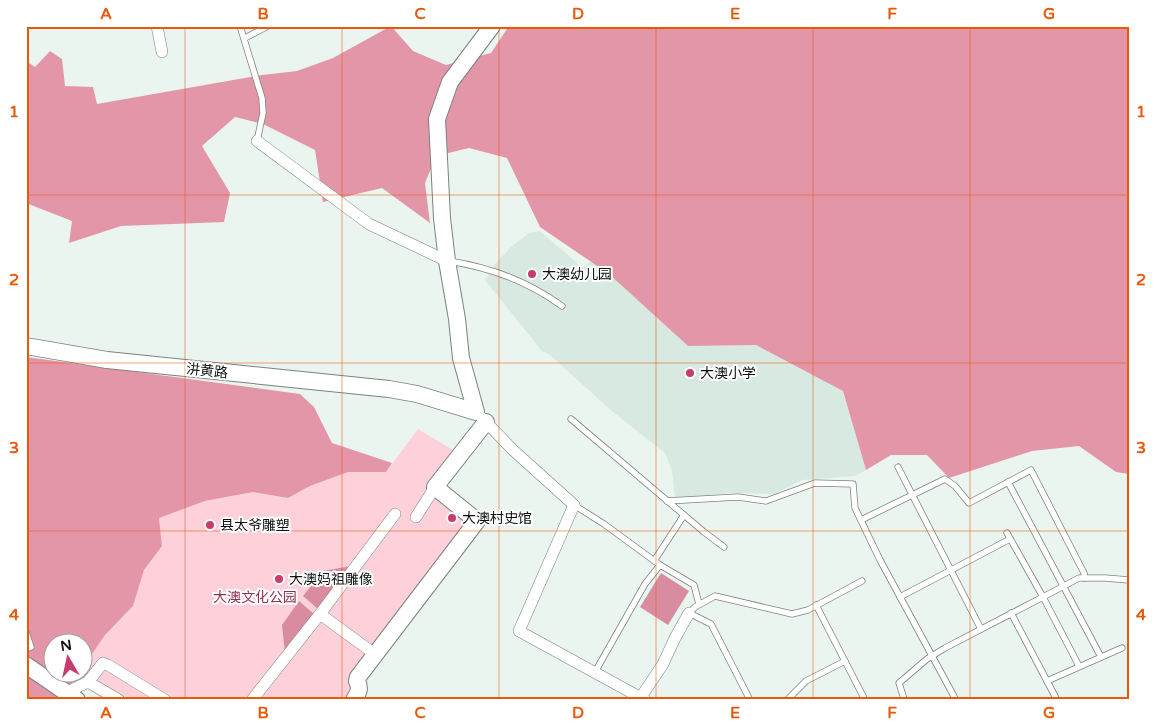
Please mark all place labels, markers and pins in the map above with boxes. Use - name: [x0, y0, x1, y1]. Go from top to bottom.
- place label: 大澳幼儿园: [542, 266, 612, 283]
- marker: 大澳幼儿园: [526, 268, 538, 280]
- place label: 大澳小学: [700, 365, 756, 382]
- marker: 大澳小学: [684, 367, 696, 379]
- place label: 大澳村史馆: [462, 510, 532, 527]
- marker: 大澳村史馆: [446, 512, 458, 524]
- place label: 县太爷雕塑: [220, 517, 290, 534]
- marker: 县太爷雕塑: [204, 519, 216, 531]
- place label: 大澳妈祖雕像: [289, 571, 373, 588]
- marker: 大澳妈祖雕像: [273, 573, 285, 585]

